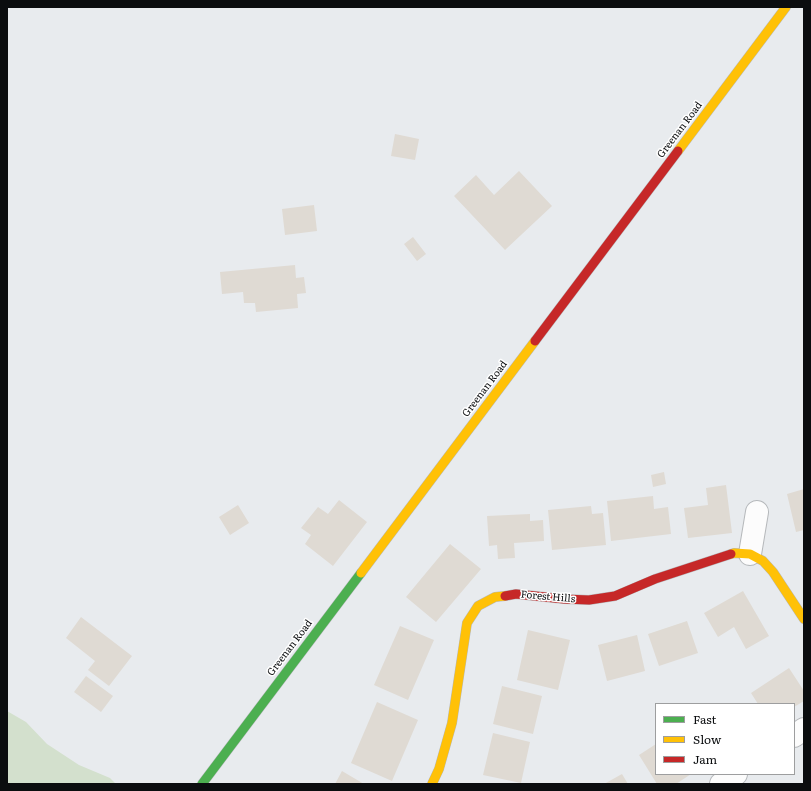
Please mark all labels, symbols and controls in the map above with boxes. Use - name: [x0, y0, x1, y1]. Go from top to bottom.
- street label: Greenan Road: [655, 100, 705, 160]
- street label: Greenan Road: [460, 359, 510, 419]
- street label: Forest Hills: [520, 589, 576, 605]
- street label: Greenan Road: [265, 618, 315, 678]
- legend: [655, 703, 795, 775]
- text: Fast: [693, 710, 716, 728]
- text: Slow: [693, 730, 721, 748]
- text: Jam: [693, 750, 717, 768]

